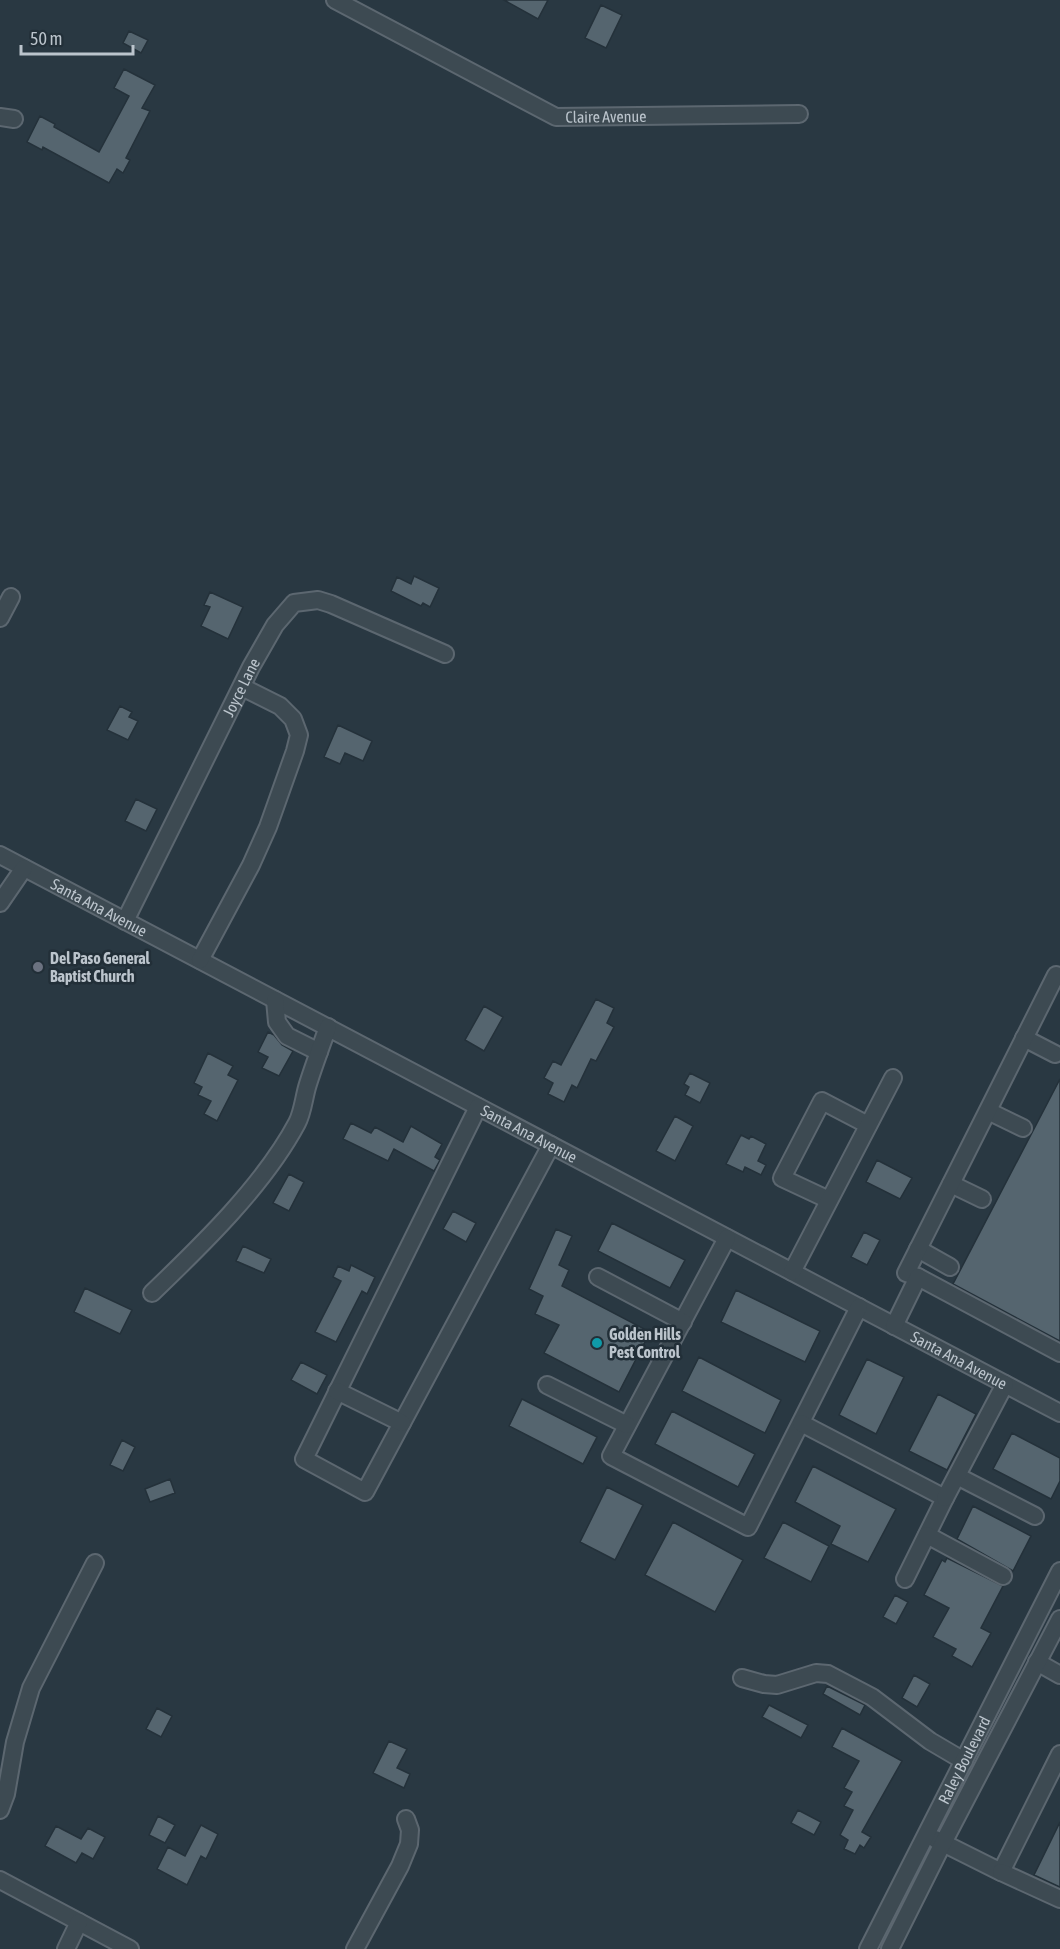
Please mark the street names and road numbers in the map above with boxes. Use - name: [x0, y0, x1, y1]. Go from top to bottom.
- street label: Claire Avenue: [565, 107, 647, 126]
- street label: Joyce Lane: [219, 655, 263, 719]
- street label: Santa Ana Avenue: [48, 875, 150, 940]
- street label: Santa Ana Avenue: [478, 1101, 580, 1166]
- street label: Santa Ana Avenue: [908, 1327, 1010, 1393]
- street label: Raley Boulevard: [934, 1713, 994, 1807]

